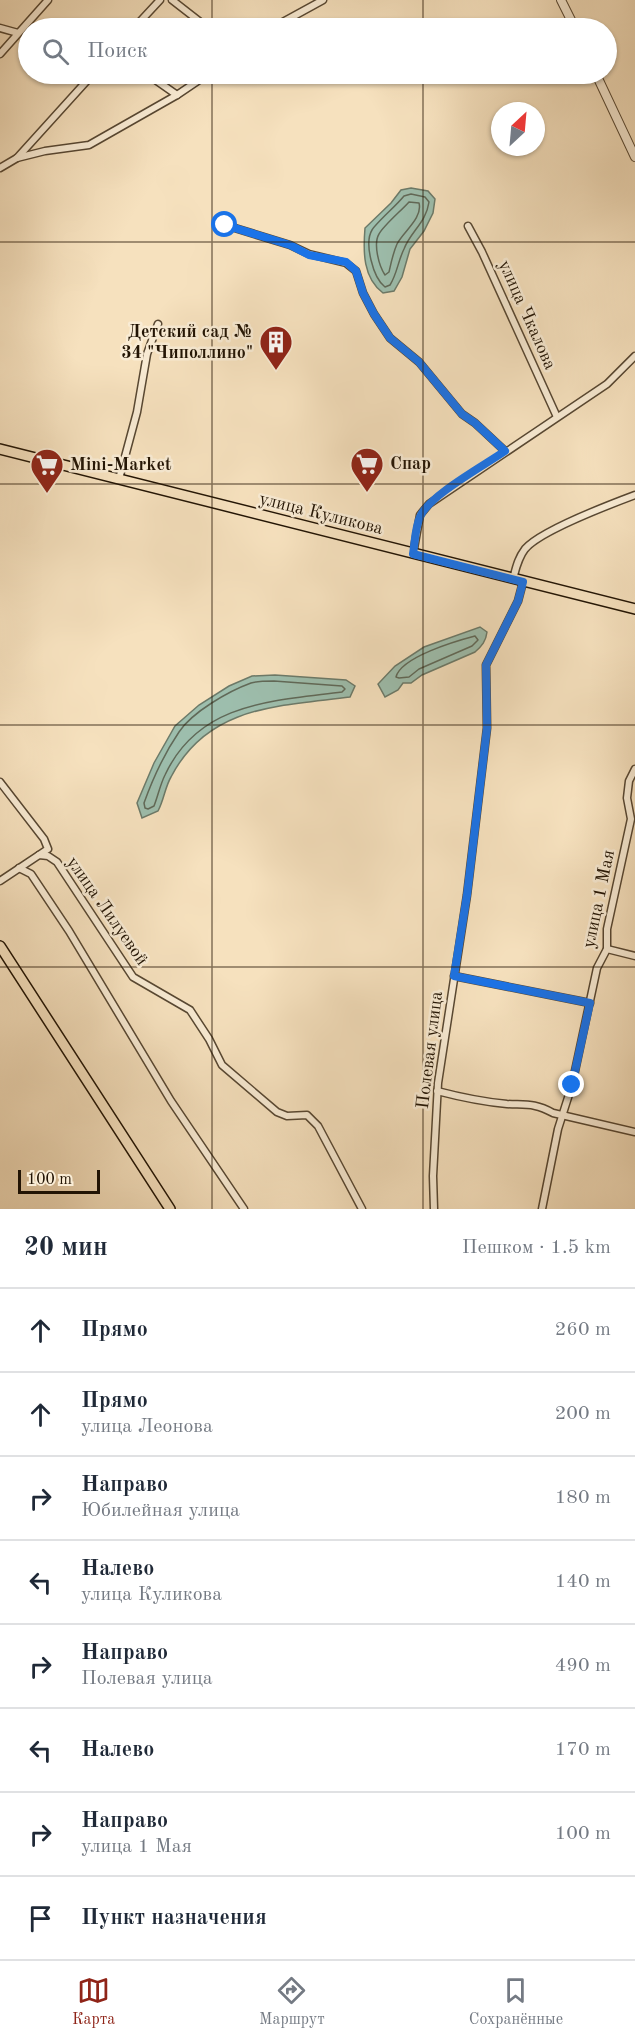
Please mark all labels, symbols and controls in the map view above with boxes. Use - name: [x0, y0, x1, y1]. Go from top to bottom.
- search box: [18, 18, 617, 84]
- icon: search: [39, 35, 72, 68]
- text: Поиск: [87, 40, 148, 62]
- north arrow: [491, 102, 545, 156]
- route start: [211, 211, 237, 237]
- street label: улица Чкалова: [495, 258, 559, 373]
- place label: Детский сад № 34 "Чиполлино": [121, 323, 253, 362]
- building icon: Детский сад № 34 "Чиполлино": [258, 324, 294, 371]
- supermarket icon: Спар: [349, 446, 385, 493]
- supermarket icon: Mini-Market: [29, 447, 65, 494]
- place label: Спар: [390, 455, 431, 473]
- place label: Mini-Market: [70, 456, 172, 474]
- street label: улица Куликова: [257, 490, 385, 538]
- street label: улица 1 Мая: [580, 848, 618, 950]
- street label: улица Лилуевой: [63, 853, 151, 969]
- street label: Полевая улица: [414, 990, 446, 1110]
- route end: [558, 1071, 584, 1097]
- scale bar: [18, 1167, 100, 1194]
- text: 100 m: [27, 1172, 72, 1188]
- text: 20 мин: [24, 1235, 108, 1261]
- text: Пешком · 1.5 km: [462, 1238, 611, 1258]
- icon: ahead: [24, 1314, 57, 1347]
- text: Прямо: [81, 1319, 148, 1341]
- text: 260 m: [555, 1320, 611, 1340]
- text: Прямо: [81, 1390, 148, 1412]
- icon: ahead: [24, 1398, 57, 1431]
- text: 200 m: [555, 1404, 611, 1424]
- text: улица Леонова: [81, 1417, 213, 1437]
- text: Направо: [81, 1474, 168, 1496]
- icon: right: [24, 1482, 57, 1515]
- text: 180 m: [555, 1488, 611, 1508]
- text: Юбилейная улица: [81, 1501, 240, 1521]
- text: Налево: [81, 1558, 154, 1580]
- icon: left: [24, 1566, 57, 1599]
- text: 140 m: [555, 1572, 611, 1592]
- text: улица Куликова: [81, 1585, 222, 1605]
- text: Направо: [81, 1642, 168, 1664]
- icon: right: [24, 1650, 57, 1683]
- text: 490 m: [555, 1656, 611, 1676]
- text: Полевая улица: [81, 1669, 213, 1689]
- icon: left: [24, 1734, 57, 1767]
- text: Налево: [81, 1739, 154, 1761]
- text: 170 m: [555, 1740, 611, 1760]
- text: Направо: [81, 1810, 168, 1832]
- icon: right: [24, 1818, 57, 1851]
- text: 100 m: [555, 1824, 611, 1844]
- text: улица 1 Мая: [81, 1837, 192, 1857]
- icon: arrive: [24, 1902, 57, 1935]
- text: Пункт назначения: [81, 1907, 267, 1929]
- tab: Карта: [72, 1974, 115, 2030]
- tab: Маршрут: [259, 1974, 325, 2030]
- tab: Сохранённые: [469, 1974, 563, 2030]

